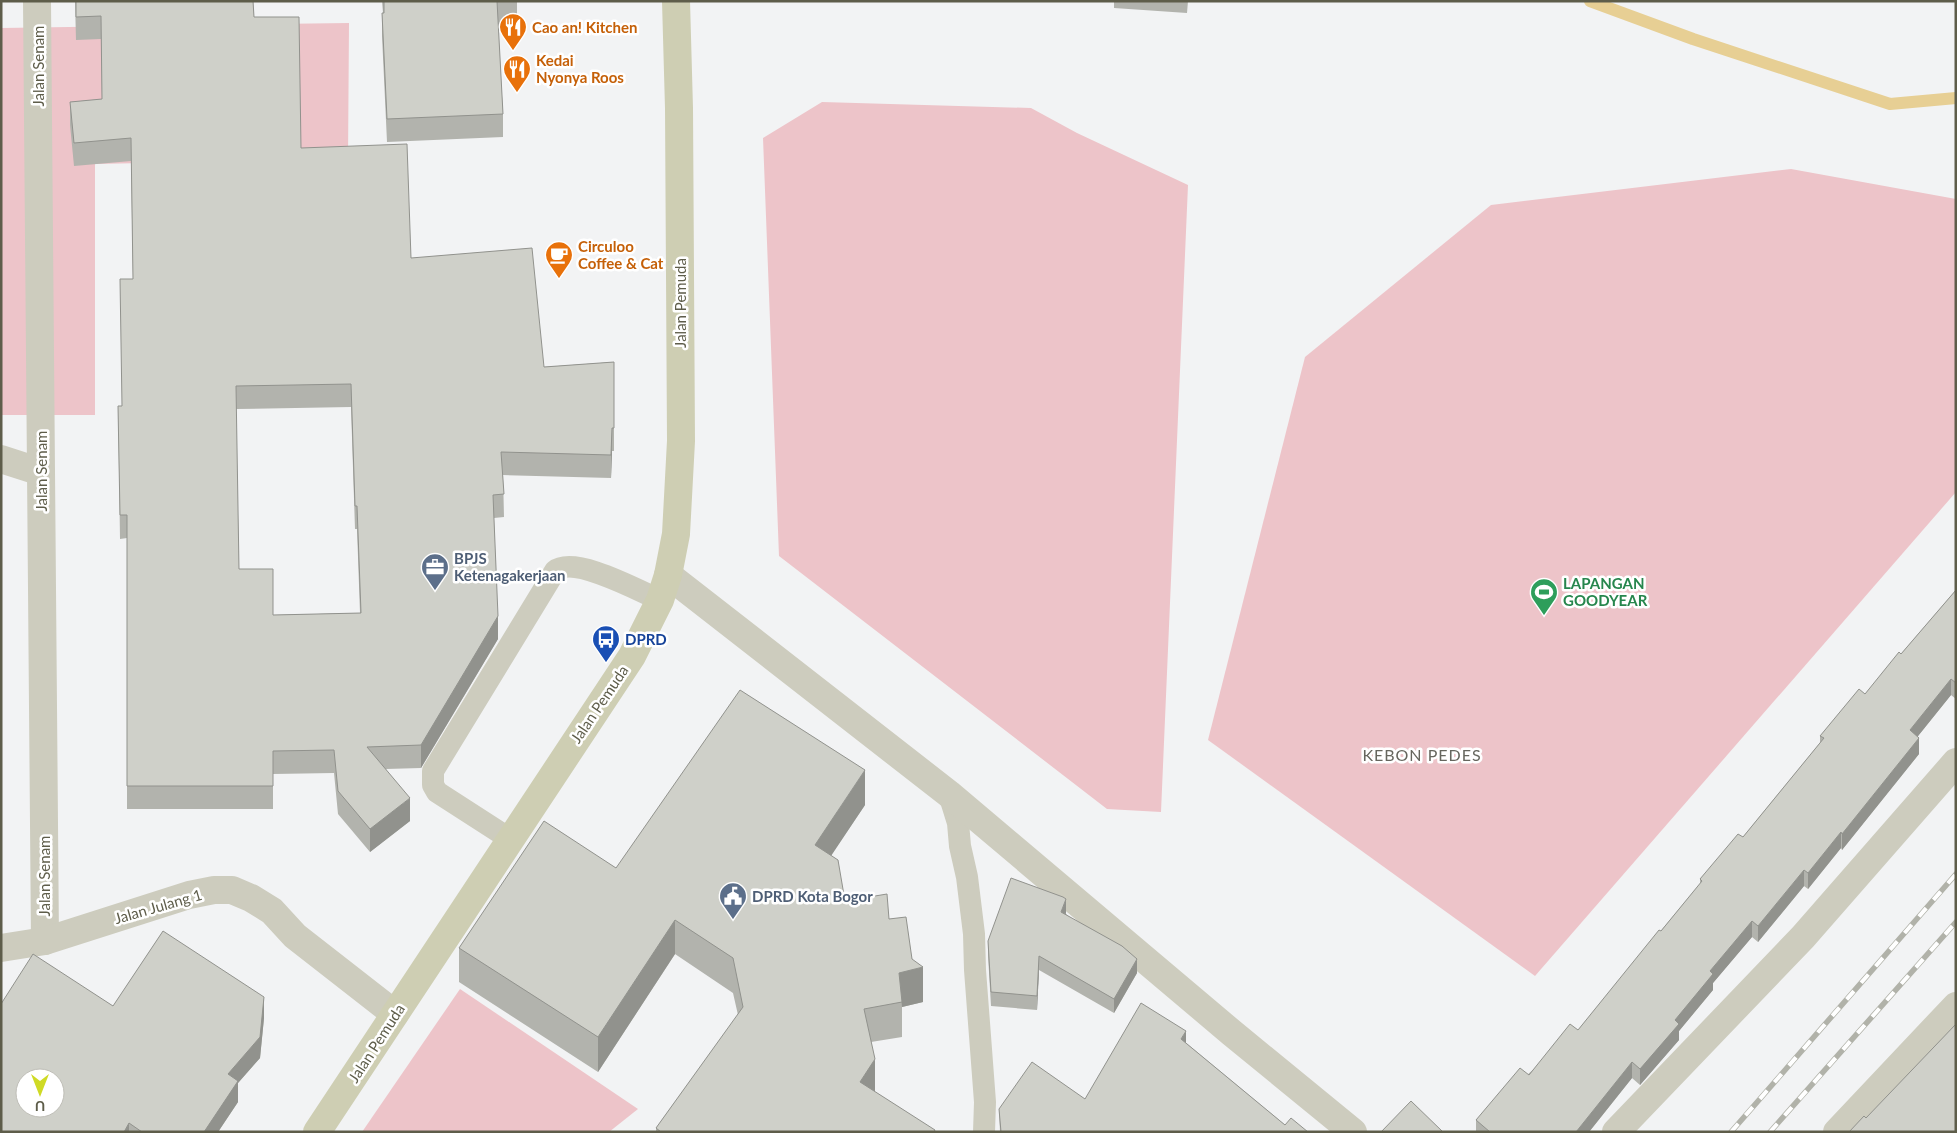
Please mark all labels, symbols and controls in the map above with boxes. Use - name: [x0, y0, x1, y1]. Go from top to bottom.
- restaurant icon: Cao an! Kitchen: [498, 12, 528, 51]
- place label: Cao an! Kitchen: [532, 18, 638, 36]
- street label: Jalan Senam: [29, 26, 47, 106]
- place label: Kedai Nyonya Roos: [536, 51, 624, 86]
- restaurant icon: Kedai Nyonya Roos: [502, 54, 532, 93]
- place label: Circuloo Coffee & Cat: [578, 237, 664, 272]
- cafe icon: Circuloo Coffee & Cat: [544, 240, 574, 279]
- street label: Jalan Pemuda: [671, 258, 689, 348]
- street label: Jalan Senam: [32, 431, 50, 511]
- place label: BPJS Ketenagakerjaan: [454, 549, 566, 584]
- office icon: BPJS Ketenagakerjaan: [420, 552, 450, 591]
- place label: LAPANGAN GOODYEAR: [1563, 574, 1648, 609]
- sports icon: LAPANGAN GOODYEAR: [1529, 577, 1559, 616]
- bus stop icon: DPRD: [591, 624, 621, 663]
- place label: DPRD: [625, 630, 667, 648]
- street label: Jalan Pemuda: [566, 662, 632, 746]
- district label: KEBON PEDES: [1362, 745, 1482, 764]
- street label: Jalan Senam: [35, 836, 53, 916]
- public building icon: DPRD Kota Bogor: [718, 881, 748, 920]
- street label: Jalan Julang 1: [112, 885, 204, 927]
- place label: DPRD Kota Bogor: [752, 887, 873, 905]
- street label: Jalan Pemuda: [344, 1000, 408, 1086]
- north arrow: [15, 1068, 65, 1118]
- text: U: [35, 1098, 45, 1115]

